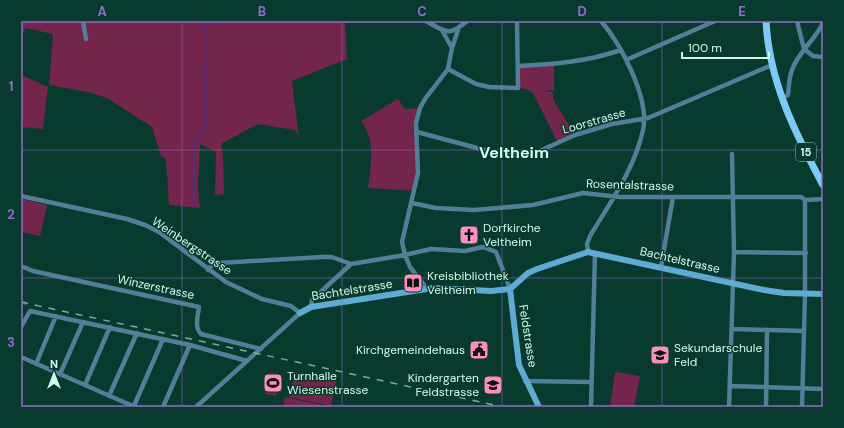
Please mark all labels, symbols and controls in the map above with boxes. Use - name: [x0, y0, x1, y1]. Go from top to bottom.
- text: A: [97, 3, 107, 20]
- text: B: [258, 3, 266, 20]
- text: C: [417, 3, 427, 20]
- text: D: [577, 3, 587, 20]
- text: E: [738, 3, 746, 20]
- scale bar: [682, 34, 769, 60]
- text: 100 m: [688, 40, 722, 56]
- text: 1: [9, 78, 13, 95]
- street label: Loorstrasse: [561, 104, 628, 138]
- district label: Veltheim: [479, 142, 549, 163]
- road number: 15: [796, 143, 816, 161]
- street label: Rosentalstrasse: [586, 175, 674, 195]
- text: 2: [7, 206, 15, 223]
- street label: Weinbergstrasse: [149, 213, 235, 279]
- place label: Dorfkirche Veltheim: [483, 220, 541, 250]
- church icon: Dorfkirche Veltheim: [458, 224, 480, 246]
- street label: Bachtelstrasse: [638, 243, 722, 277]
- place label: Kreisbibliothek Veltheim: [427, 268, 509, 298]
- street label: Winzerstrasse: [116, 271, 196, 303]
- library icon: Kreisbibliothek Veltheim: [402, 272, 424, 294]
- street label: Bachtelstrasse: [310, 276, 394, 304]
- street label: Feldstrasse: [515, 303, 541, 369]
- text: 3: [7, 334, 15, 351]
- public building icon: Kirchgemeindehaus: [468, 339, 490, 361]
- place label: Sekundarschule Feld: [674, 340, 762, 370]
- place label: Kirchgemeindehaus: [356, 342, 465, 358]
- school or university icon: Sekundarschule Feld: [649, 344, 671, 366]
- north arrow: [34, 354, 74, 394]
- text: N: [50, 357, 58, 371]
- place label: Turnhalle Wiesenstrasse: [287, 368, 369, 398]
- place label: Kindergarten Feldstrasse: [408, 370, 479, 400]
- sports icon: Turnhalle Wiesenstrasse: [262, 372, 284, 394]
- school or university icon: Kindergarten Feldstrasse: [482, 374, 504, 396]

